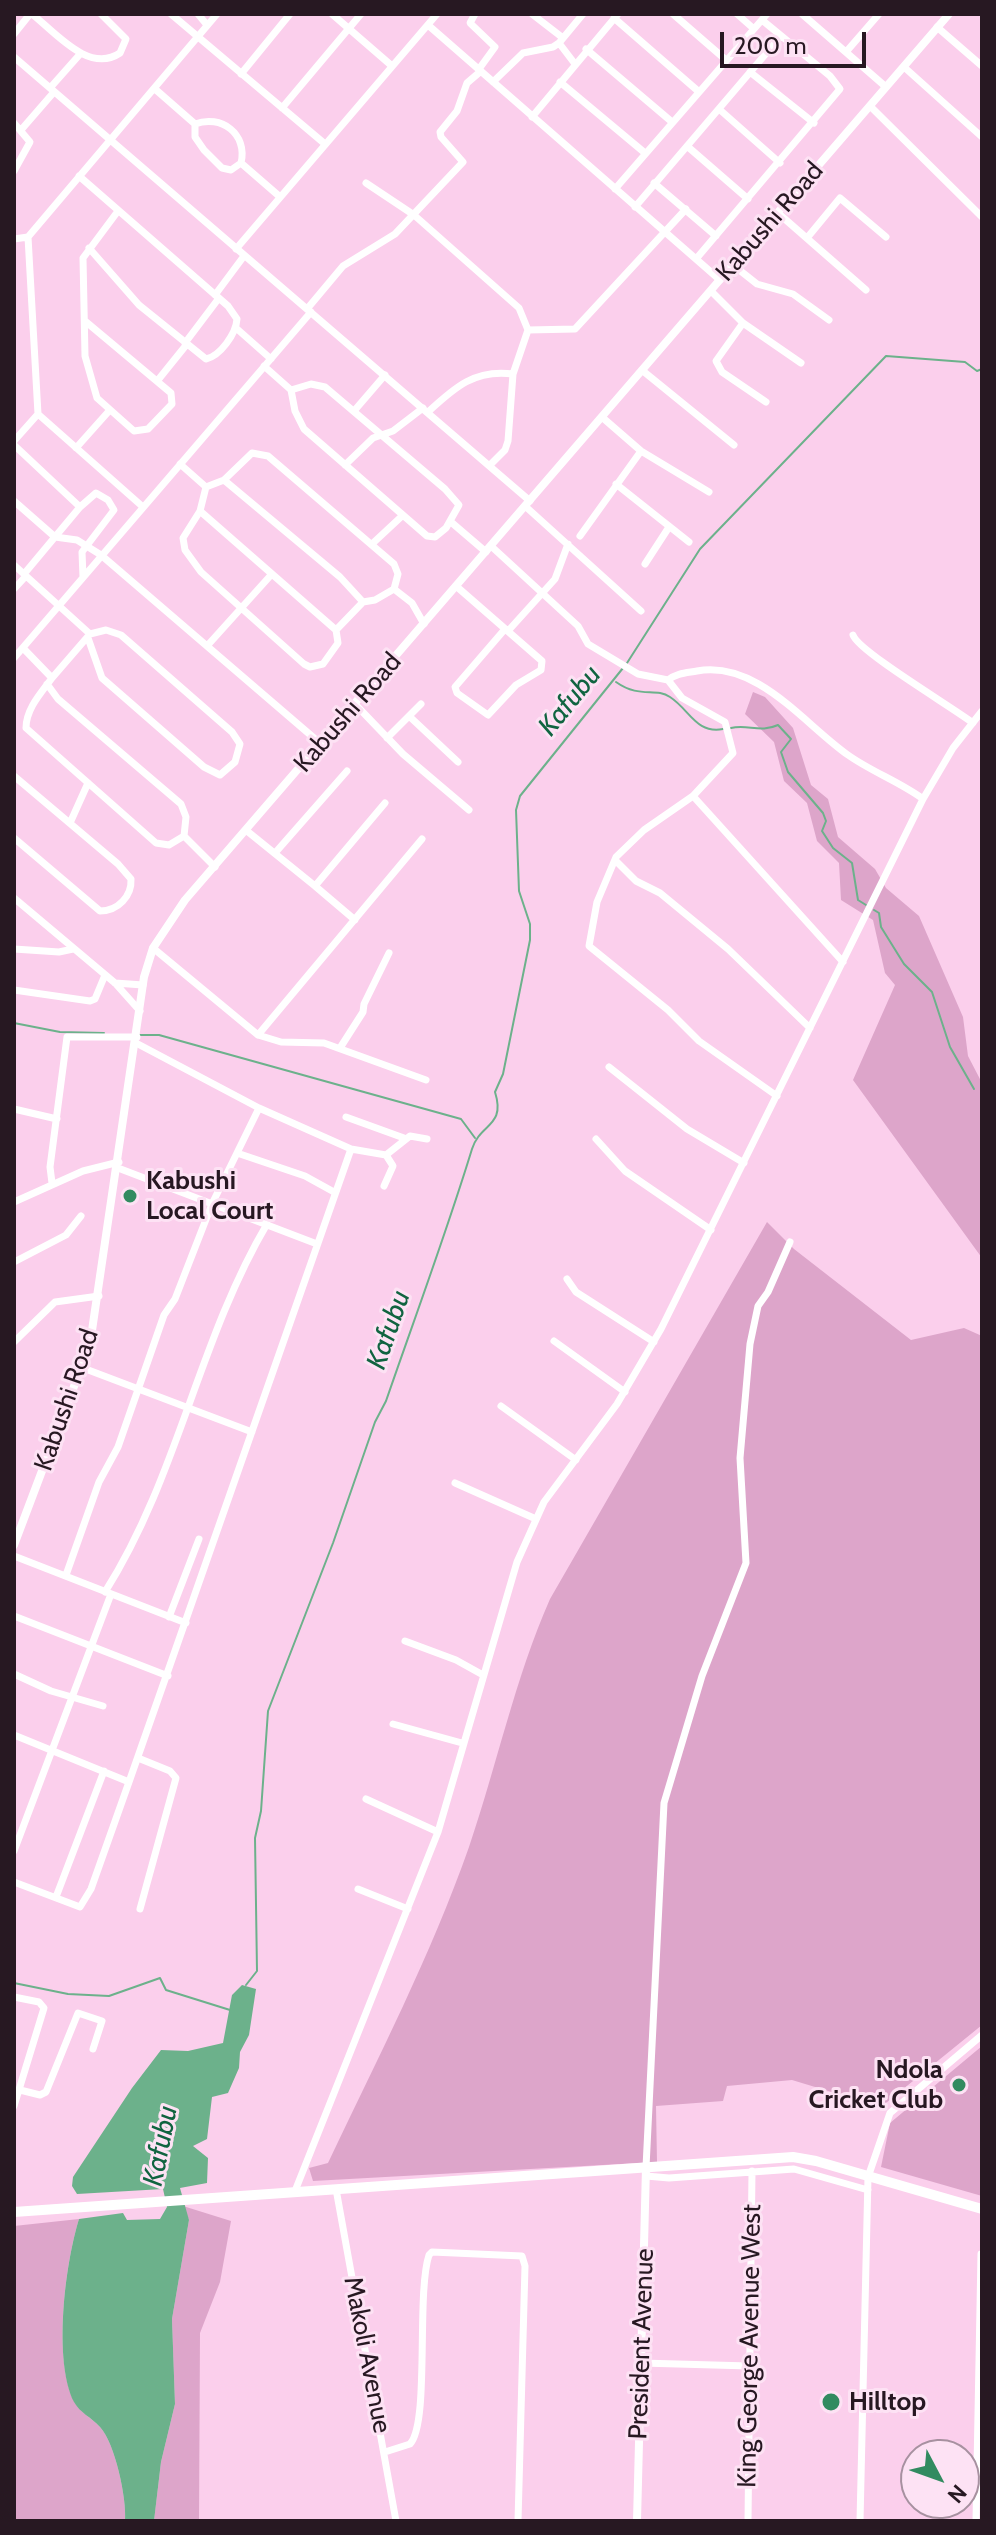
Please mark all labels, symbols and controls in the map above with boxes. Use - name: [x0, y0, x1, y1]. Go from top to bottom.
- scale bar: [724, 16, 870, 66]
- text: 200 m: [734, 31, 807, 60]
- street label: Kabushi Road: [710, 156, 830, 288]
- street label: Kabushi Road: [288, 647, 408, 779]
- water label: Kafubu: [532, 659, 608, 743]
- place label: Kabushi Local Court: [146, 1165, 273, 1226]
- marker: Kabushi Local Court: [121, 1187, 139, 1205]
- water label: Kafubu: [360, 1286, 418, 1374]
- street label: Kabushi Road: [28, 1325, 106, 1475]
- place label: Ndola Cricket Club: [809, 2054, 943, 2116]
- marker: Ndola Cricket Club: [950, 2076, 968, 2094]
- water label: Kafubu: [137, 2103, 185, 2189]
- street label: King George Avenue West: [732, 2204, 768, 2488]
- street label: President Avenue: [623, 2248, 661, 2440]
- street label: Makoli Avenue: [337, 2274, 397, 2436]
- place label: Hilltop: [849, 2386, 926, 2418]
- marker: Hilltop: [820, 2391, 842, 2413]
- north arrow: [900, 2439, 980, 2519]
- text: N: [942, 2479, 972, 2508]

